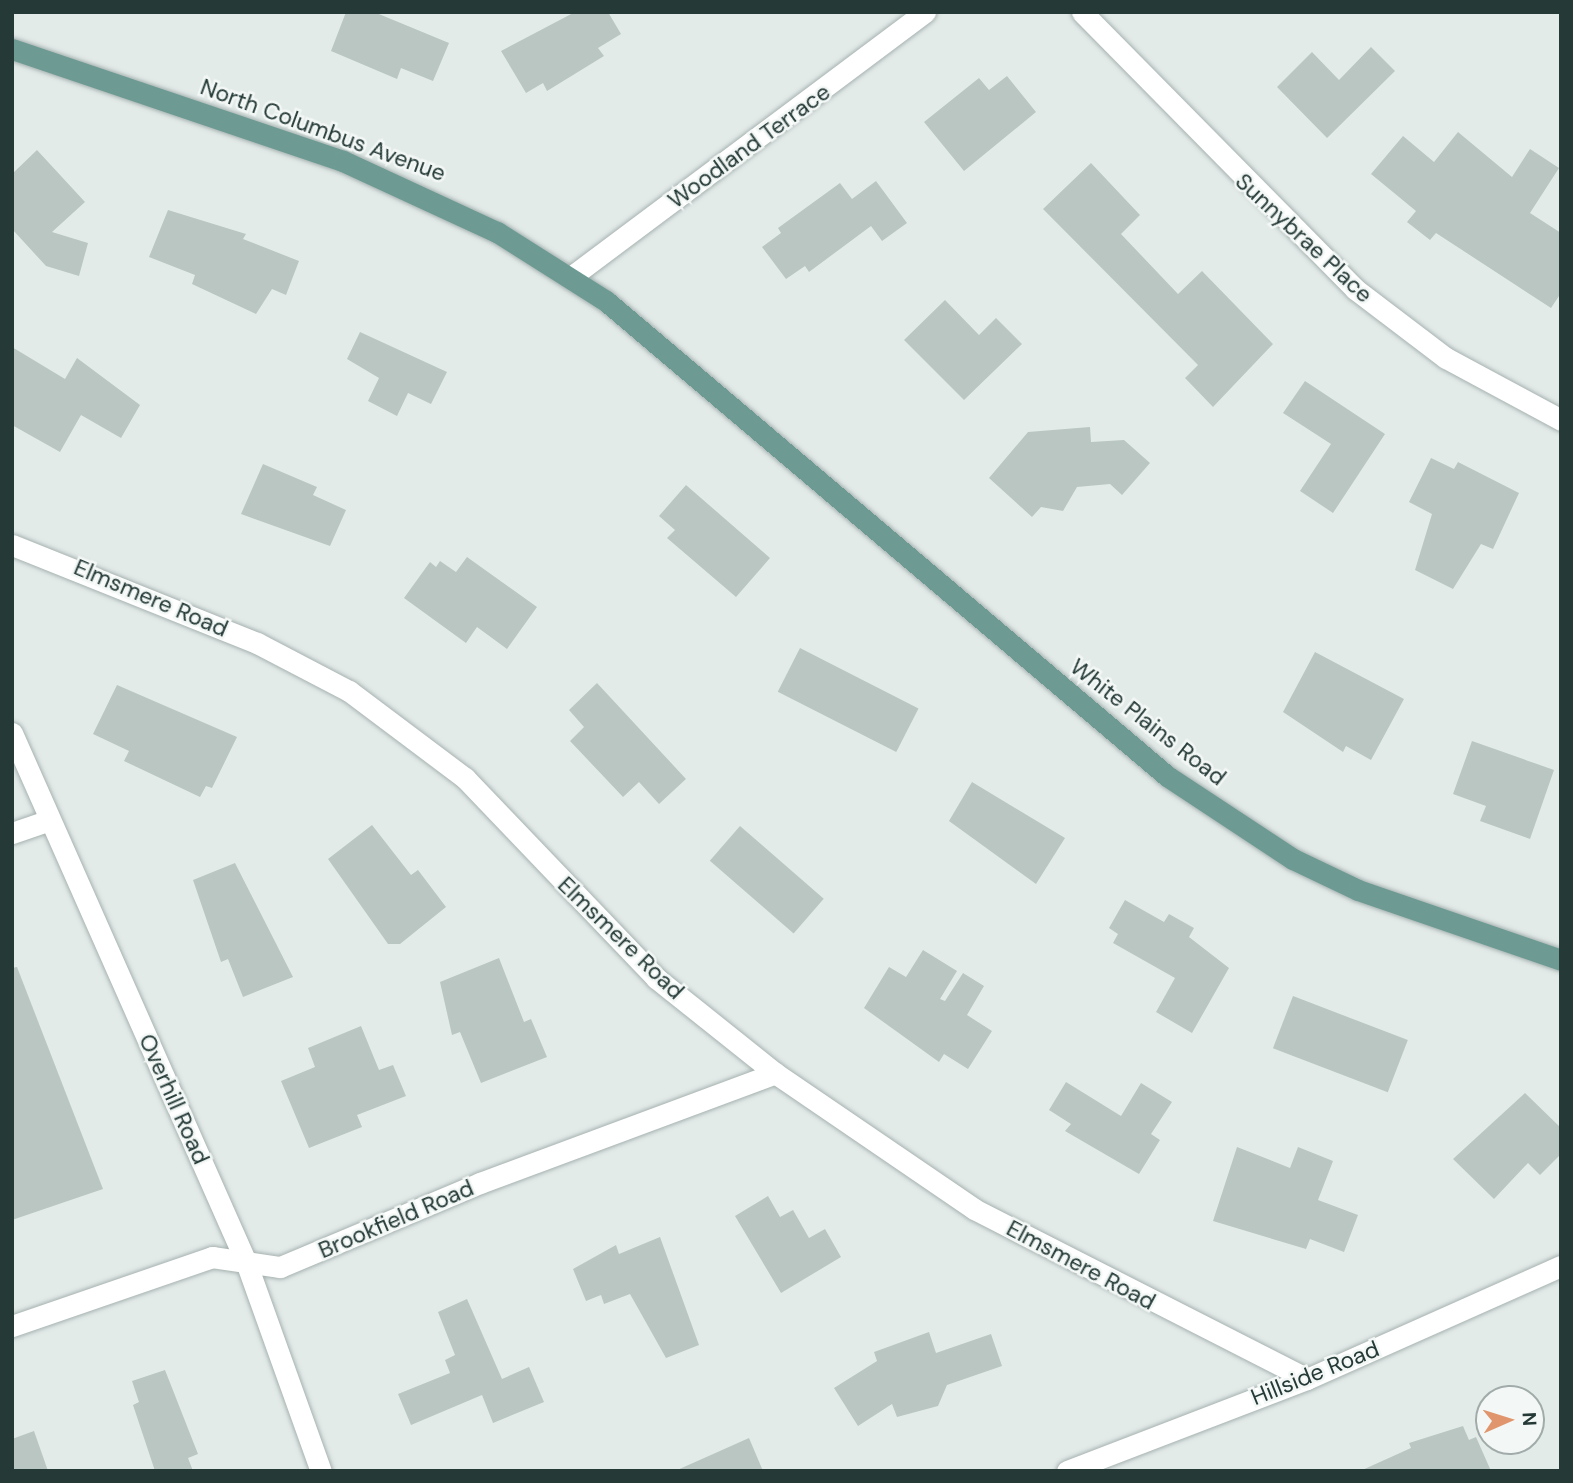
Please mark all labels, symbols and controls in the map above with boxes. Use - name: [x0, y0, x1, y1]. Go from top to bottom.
- street label: North Columbus Avenue: [197, 73, 449, 187]
- street label: Woodland Terrace: [662, 78, 836, 214]
- street label: Sunnybrae Place: [1230, 167, 1378, 309]
- street label: Elmsmere Road: [70, 553, 232, 643]
- street label: White Plains Road: [1065, 653, 1231, 791]
- street label: Elmsmere Road: [552, 871, 690, 1005]
- street label: Overhill Road: [133, 1030, 215, 1168]
- street label: Brookfield Road: [314, 1174, 478, 1264]
- street label: Elmsmere Road: [1002, 1214, 1160, 1316]
- street label: Hillside Road: [1247, 1335, 1383, 1411]
- north arrow: [1475, 1385, 1545, 1455]
- text: N: [1517, 1411, 1542, 1427]

